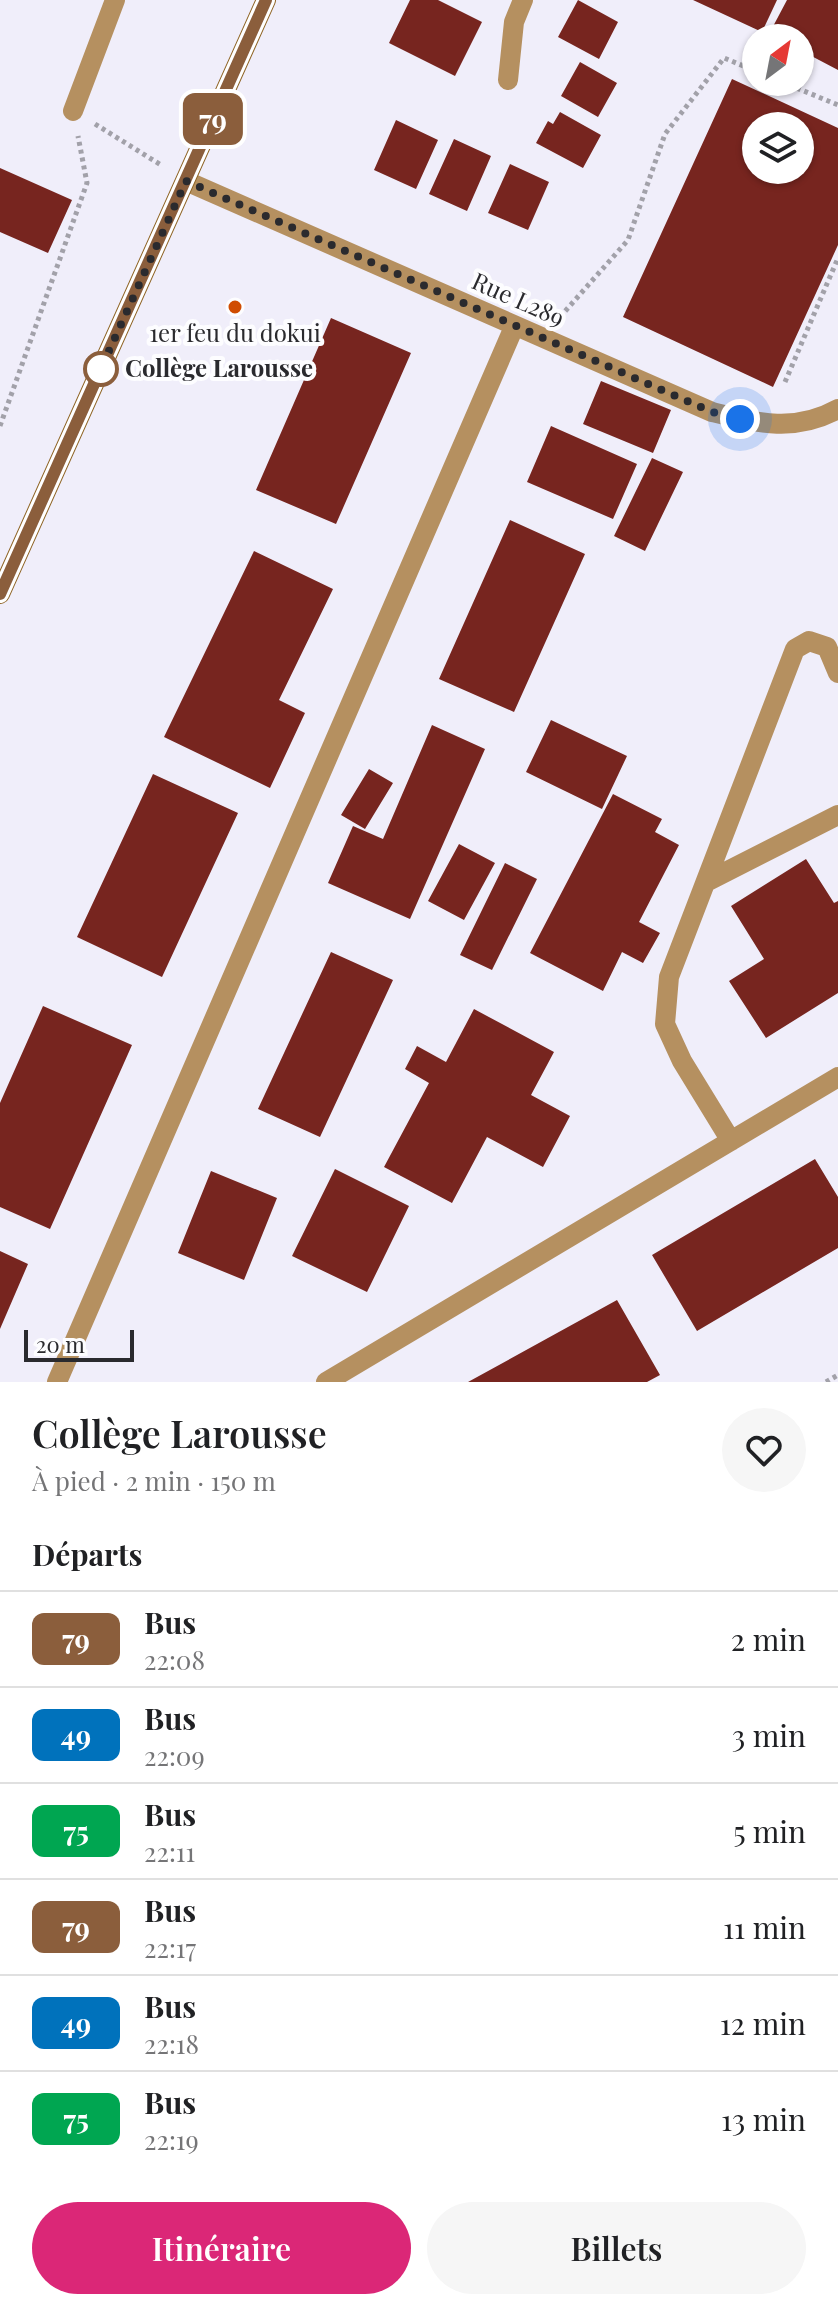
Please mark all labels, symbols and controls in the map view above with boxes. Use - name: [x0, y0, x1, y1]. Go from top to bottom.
- north arrow: [742, 24, 814, 96]
- map controls: [742, 24, 814, 184]
- line badge: 79: [177, 93, 249, 145]
- text: 79: [199, 100, 227, 137]
- button: layers: [742, 112, 814, 184]
- street label: Rue L289: [468, 264, 570, 333]
- marker: 1er feu du dokui: [226, 298, 244, 316]
- place label: 1er feu du dokui: [149, 316, 321, 348]
- place label: Collège Larousse: [125, 351, 313, 383]
- marker: Collège Larousse: [84, 352, 118, 386]
- your location: [720, 399, 760, 439]
- scale bar: [24, 1326, 134, 1362]
- text: 20 m: [36, 1329, 85, 1359]
- text: Collège Larousse: [32, 1407, 327, 1458]
- button: heart: [722, 1408, 806, 1492]
- text: À pied · 2 min · 150 m: [32, 1463, 276, 1498]
- text: Départs: [32, 1534, 142, 1574]
- text: Bus: [144, 1602, 196, 1642]
- text: 2 min: [731, 1619, 806, 1659]
- text: 79: [62, 1620, 90, 1657]
- text: 22:08: [144, 1642, 205, 1677]
- text: Bus: [144, 1698, 196, 1738]
- text: 3 min: [732, 1715, 806, 1755]
- text: 49: [61, 1716, 91, 1753]
- text: 22:09: [144, 1738, 205, 1773]
- text: Bus: [144, 1794, 196, 1834]
- text: 5 min: [733, 1811, 806, 1851]
- text: 75: [63, 1812, 89, 1849]
- text: 22:11: [144, 1834, 195, 1869]
- text: Bus: [144, 1890, 196, 1930]
- text: 11 min: [723, 1907, 806, 1947]
- text: 79: [62, 1908, 90, 1945]
- text: 22:17: [144, 1930, 196, 1965]
- text: Bus: [144, 1986, 196, 2026]
- text: 12 min: [720, 2003, 806, 2043]
- text: 49: [61, 2004, 91, 2041]
- text: 22:18: [144, 2026, 199, 2061]
- text: Bus: [144, 2082, 196, 2122]
- text: 13 min: [721, 2099, 806, 2139]
- text: 75: [63, 2100, 89, 2137]
- text: 22:19: [144, 2122, 199, 2157]
- button: Itinéraire: [32, 2202, 411, 2294]
- button: Billets: [427, 2202, 806, 2294]

